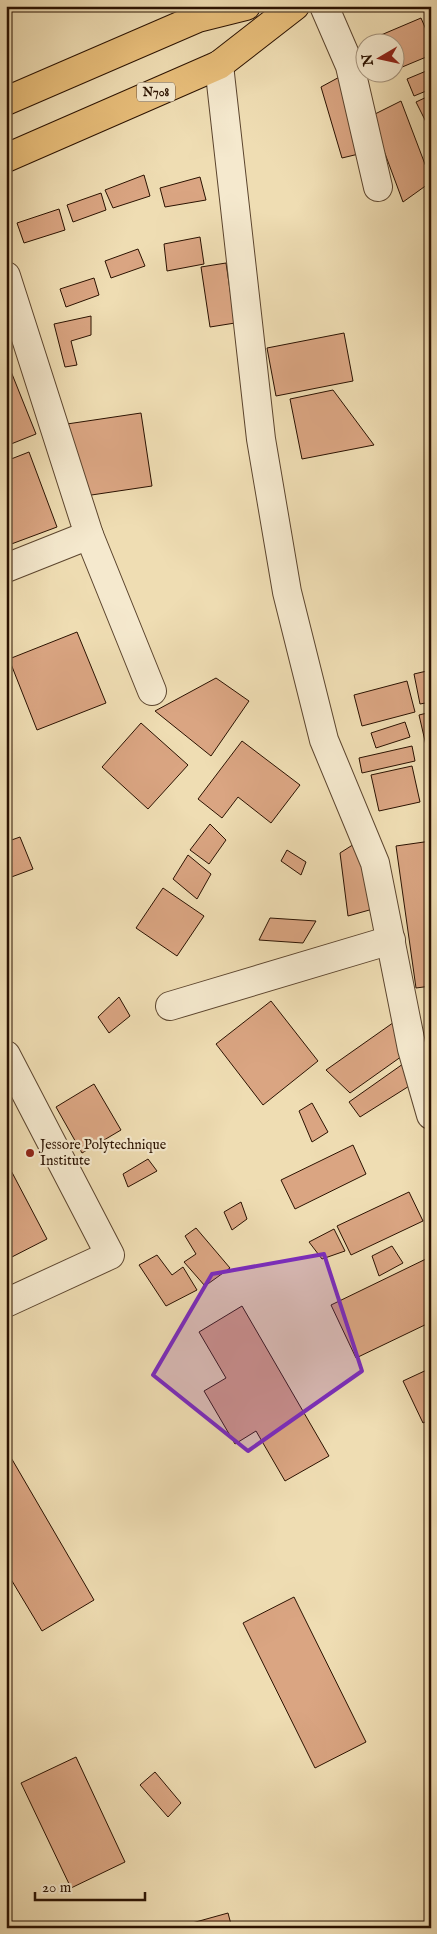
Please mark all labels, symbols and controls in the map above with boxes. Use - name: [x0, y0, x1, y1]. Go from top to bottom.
- north arrow: [354, 32, 404, 82]
- text: N: [358, 52, 378, 68]
- road number: N708: [137, 82, 175, 101]
- place label: Jessore Polytechnique Institute: [38, 1136, 167, 1170]
- marker: Jessore Polytechnique Institute: [24, 1147, 36, 1159]
- scale bar: [35, 1869, 145, 1901]
- text: 20 m: [42, 1878, 72, 1897]

